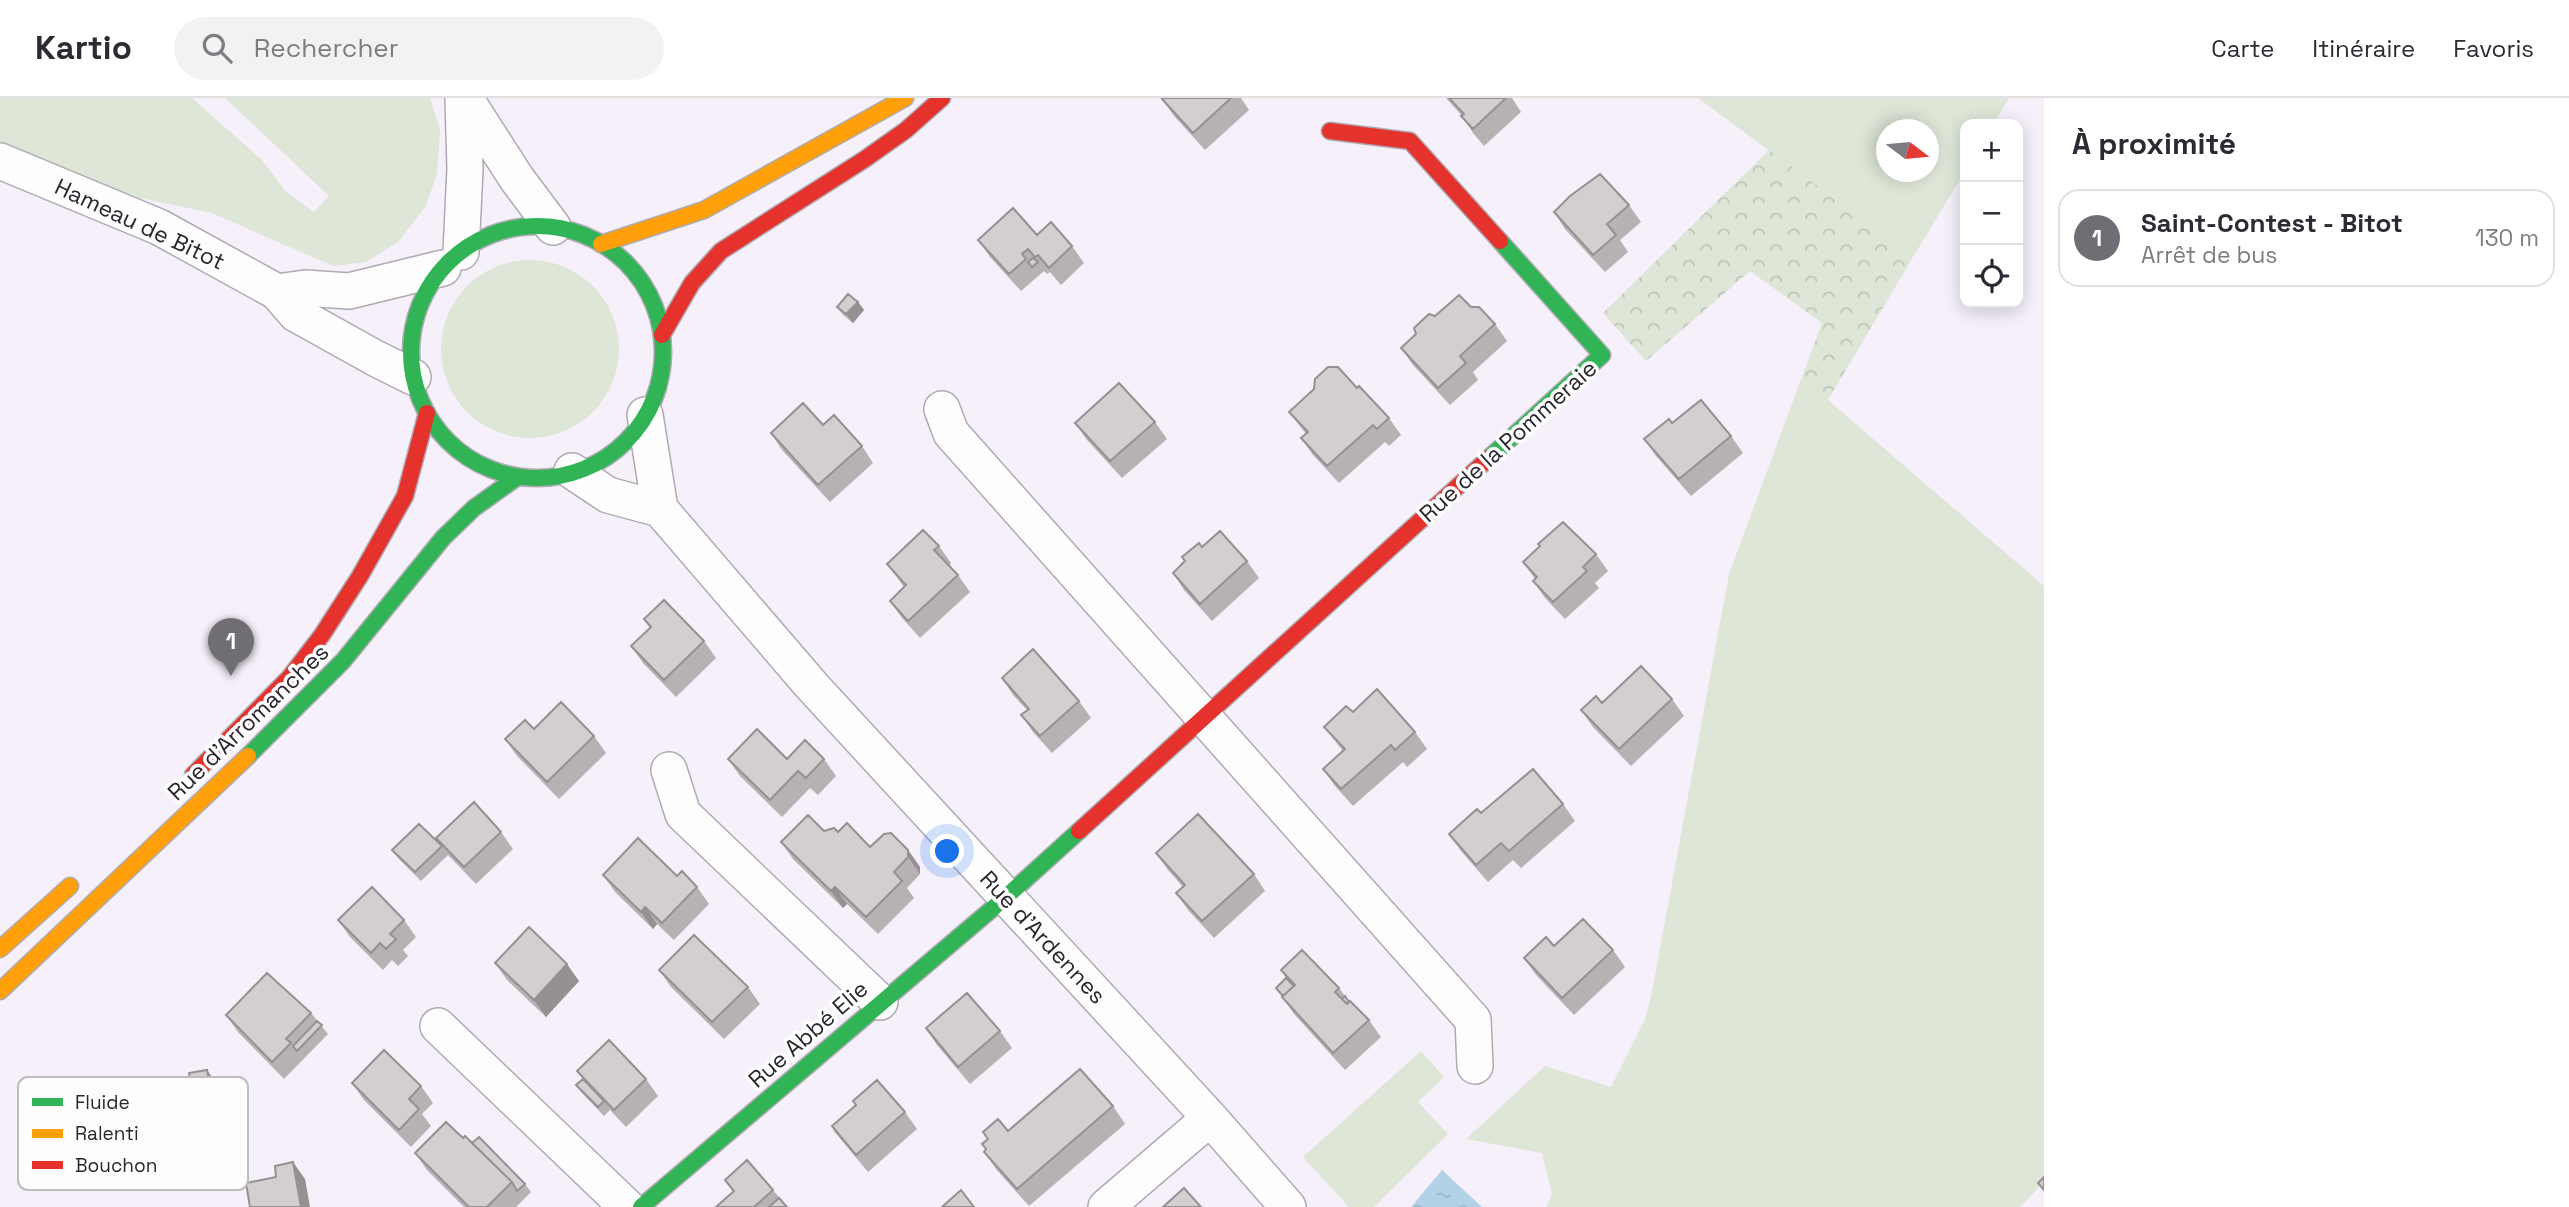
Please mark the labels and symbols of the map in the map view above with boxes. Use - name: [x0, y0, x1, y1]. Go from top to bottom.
- north arrow: [1876, 119, 1939, 182]
- street label: Hameau de Bitot: [50, 171, 230, 277]
- street label: Rue de la Pommeraie: [1413, 353, 1603, 529]
- pin: 1: [208, 618, 254, 676]
- street label: Rue d'Arromanches: [161, 637, 335, 807]
- your location: [930, 834, 964, 868]
- street label: Rue d'Ardennes: [973, 864, 1113, 1010]
- street label: Rue Abbé Elie: [742, 974, 874, 1094]
- legend: [18, 1077, 248, 1190]
- text: Fluide: [75, 1090, 130, 1115]
- text: Ralenti: [75, 1121, 139, 1146]
- text: Bouchon: [75, 1153, 157, 1178]

